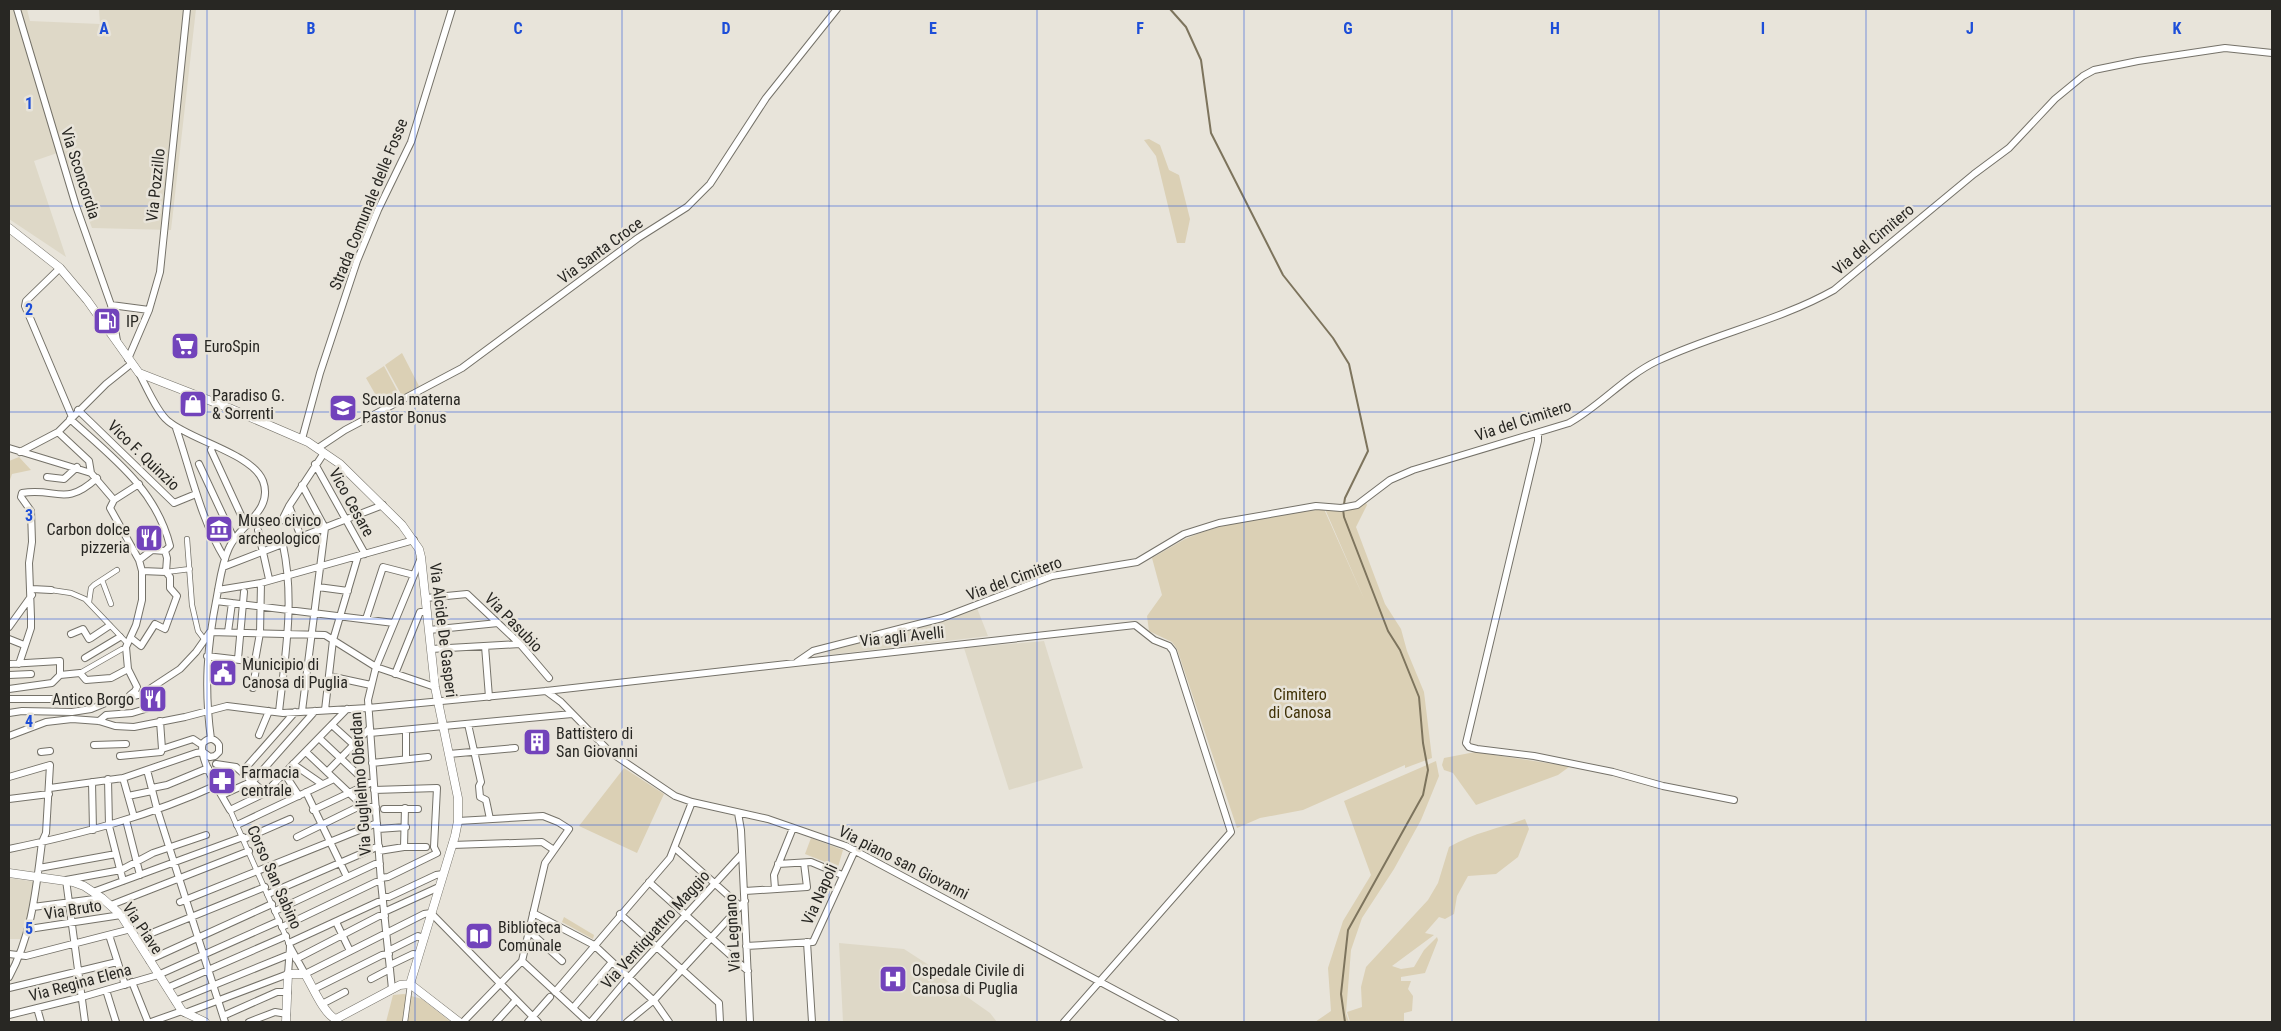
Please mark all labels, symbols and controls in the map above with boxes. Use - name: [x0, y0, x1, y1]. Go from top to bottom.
- text: A: [99, 19, 109, 38]
- text: B: [307, 19, 316, 38]
- text: C: [513, 19, 523, 38]
- text: D: [721, 19, 731, 38]
- text: E: [929, 19, 937, 38]
- text: F: [1136, 19, 1144, 38]
- text: G: [1343, 19, 1353, 38]
- text: H: [1550, 19, 1560, 38]
- text: I: [1761, 19, 1765, 38]
- text: J: [1966, 19, 1974, 38]
- text: K: [2173, 19, 2182, 38]
- text: 1: [25, 94, 33, 113]
- street label: Strada Comunale delle Fosse: [325, 116, 412, 293]
- street label: Via Sconcordia: [57, 125, 104, 221]
- street label: Via Pozzillo: [142, 147, 169, 223]
- street label: Via del Cimitero: [1829, 200, 1918, 279]
- street label: Via Santa Croce: [554, 213, 647, 288]
- text: 2: [25, 300, 33, 319]
- fuel station icon: IP: [92, 306, 122, 336]
- place label: IP: [126, 312, 139, 331]
- supermarket icon: EuroSpin: [170, 331, 200, 361]
- place label: EuroSpin: [204, 337, 260, 356]
- place label: Paradiso G. & Sorrenti: [212, 386, 285, 423]
- shop icon: Paradiso G. & Sorrenti: [178, 389, 208, 419]
- place label: Scuola materna Pastor Bonus: [362, 390, 461, 427]
- school or university icon: Scuola materna Pastor Bonus: [328, 393, 358, 423]
- street label: Via del Cimitero: [1473, 396, 1574, 445]
- street label: Vico F. Quinzio: [104, 416, 184, 494]
- street label: Vico Cesare: [325, 465, 378, 540]
- text: 3: [25, 506, 33, 525]
- place label: Museo civico archeologico: [238, 511, 321, 548]
- museum icon: Museo civico archeologico: [204, 514, 234, 544]
- place label: Carbon dolce pizzeria: [47, 520, 130, 557]
- restaurant icon: Carbon dolce pizzeria: [134, 523, 164, 553]
- street label: Via del Cimitero: [964, 552, 1065, 605]
- street label: Via Alcide De Gasperi: [426, 562, 461, 699]
- street label: Via Pasubio: [481, 589, 547, 656]
- street label: Via agli Avelli: [859, 623, 945, 650]
- place label: Municipio di Canosa di Puglia: [242, 655, 348, 692]
- public building icon: Municipio di Canosa di Puglia: [208, 658, 238, 688]
- restaurant icon: Antico Borgo: [138, 684, 168, 714]
- park label: Cimitero di Canosa: [1269, 685, 1331, 722]
- place label: Antico Borgo: [52, 690, 134, 709]
- street label: Via Guglielmo Oberdan: [346, 711, 375, 857]
- text: 4: [25, 712, 33, 731]
- place label: Battistero di San Giovanni: [556, 724, 638, 761]
- building icon: Battistero di San Giovanni: [522, 727, 552, 757]
- place label: Farmacia centrale: [241, 763, 299, 800]
- pharmacy icon: Farmacia centrale: [207, 766, 237, 796]
- street label: Via piano san Giovanni: [835, 821, 972, 904]
- street label: Corso San Sabino: [243, 822, 306, 932]
- street label: Via Napoli: [798, 861, 841, 928]
- street label: Via Ventiquattro Maggio: [597, 866, 714, 992]
- street label: Via Legnano: [721, 893, 744, 973]
- street label: Via Bruto: [43, 896, 103, 923]
- street label: Via Piave: [118, 899, 167, 958]
- place label: Biblioteca Comunale: [498, 918, 561, 955]
- text: 5: [25, 919, 33, 938]
- library icon: Biblioteca Comunale: [464, 921, 494, 951]
- street label: Via Regina Elena: [27, 960, 133, 1005]
- place label: Ospedale Civile di Canosa di Puglia: [912, 961, 1024, 998]
- hospital icon: Ospedale Civile di Canosa di Puglia: [878, 964, 908, 994]

